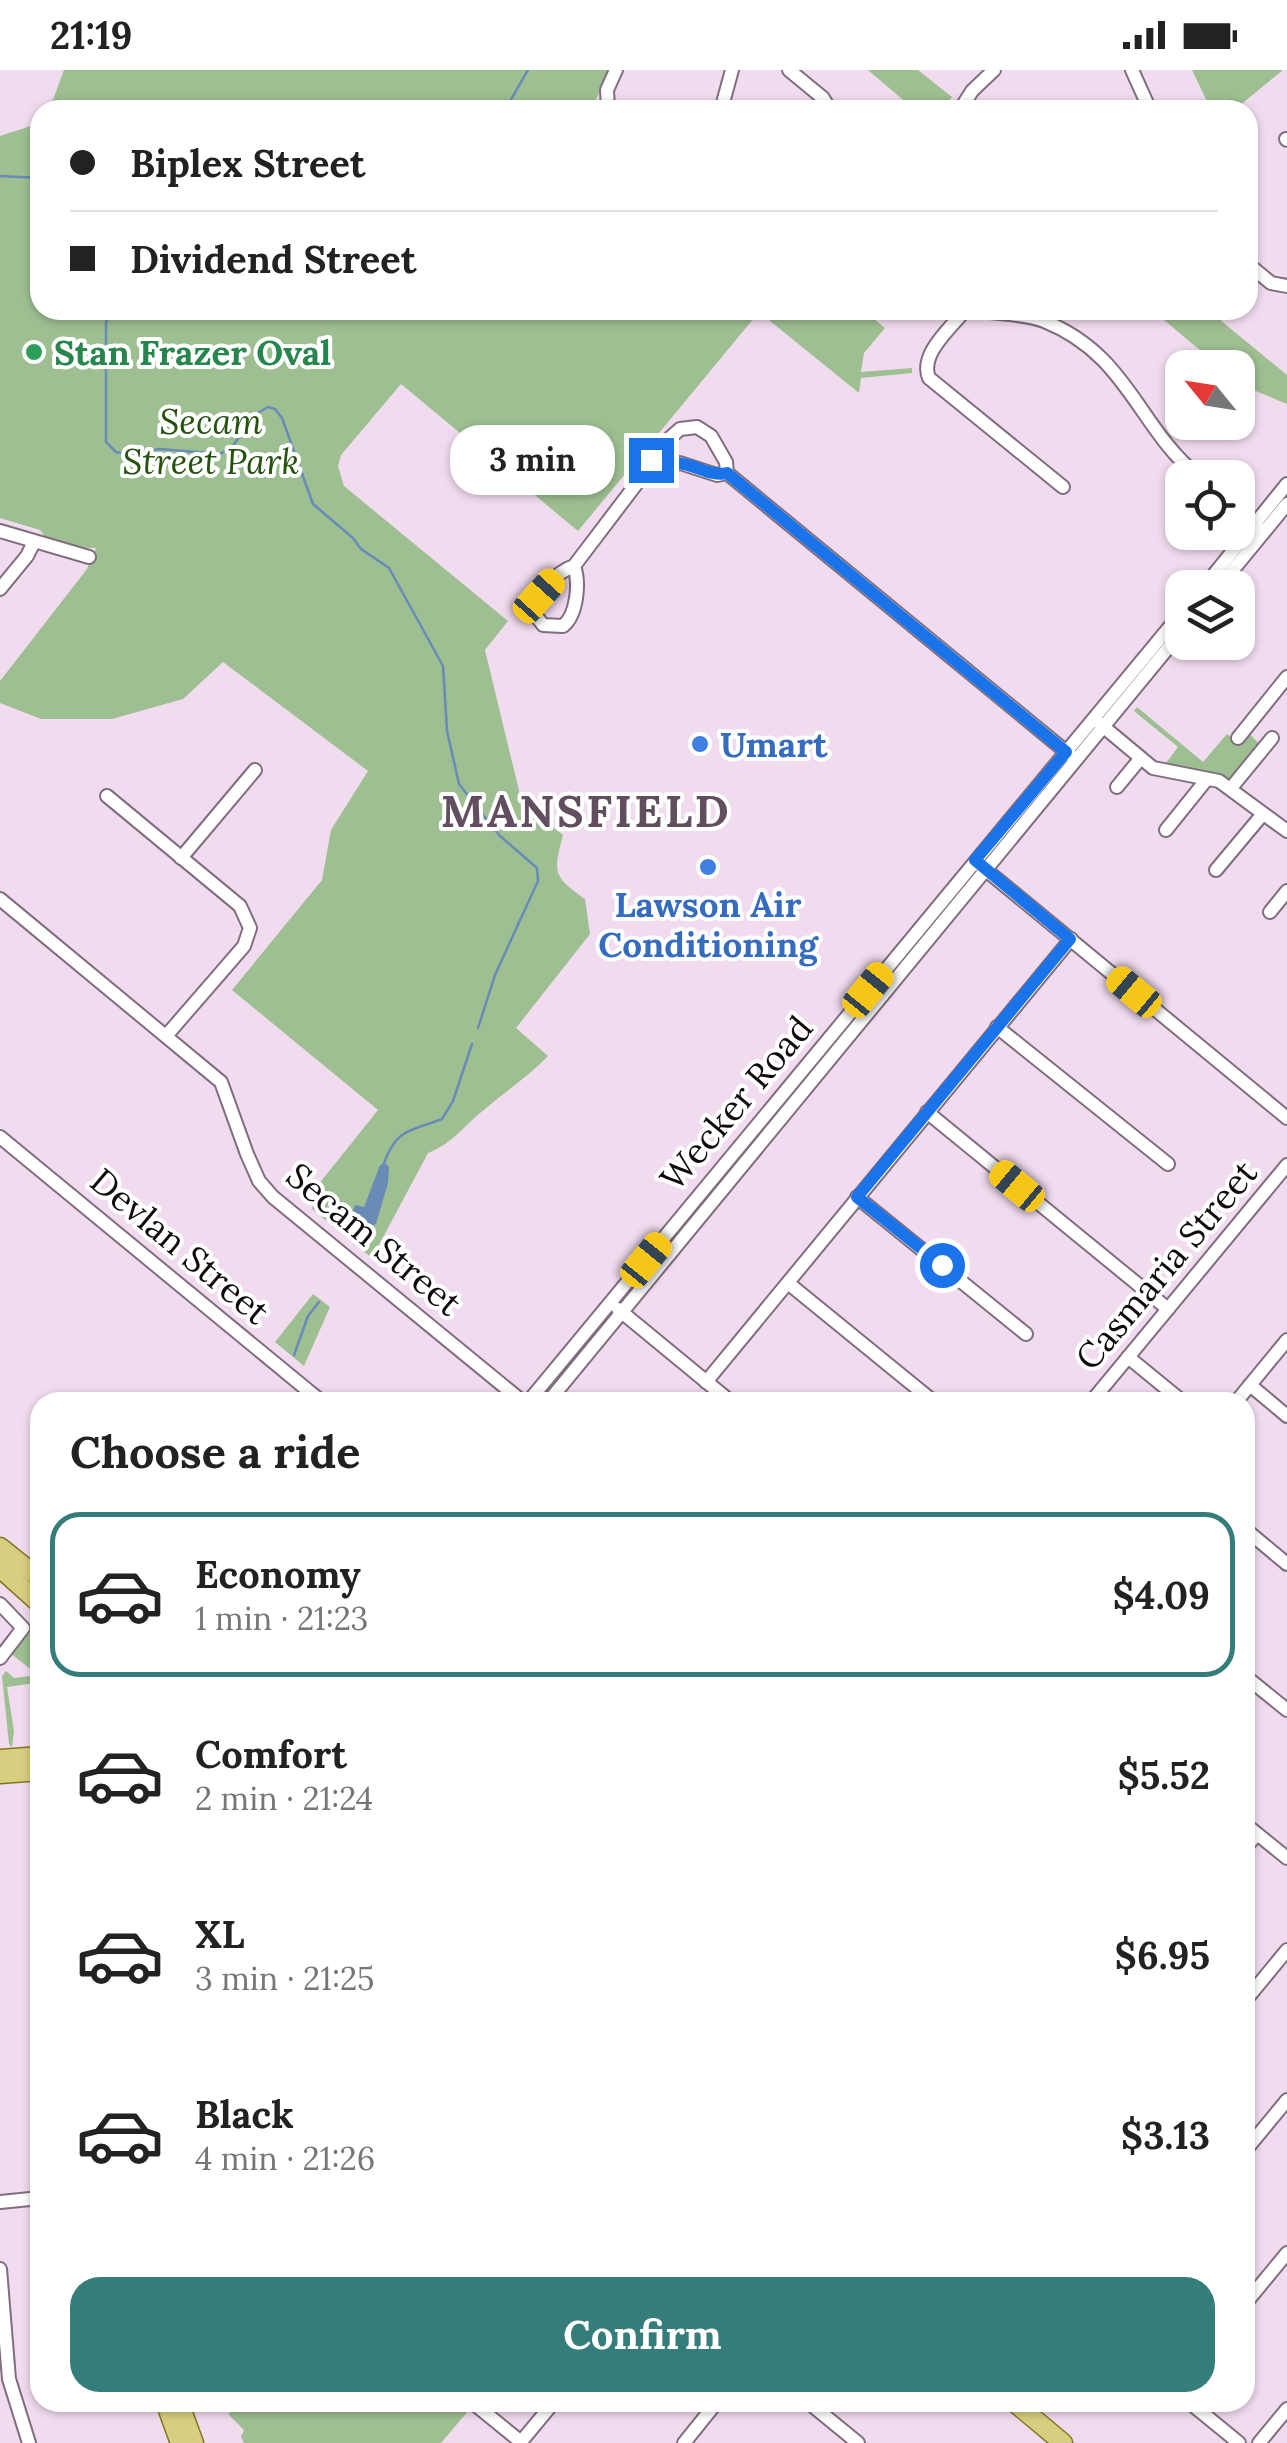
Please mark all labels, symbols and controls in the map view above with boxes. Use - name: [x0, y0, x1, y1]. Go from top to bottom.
- text: 21:19: [50, 11, 133, 59]
- text: Biplex Street: [130, 139, 366, 187]
- text: Dividend Street: [130, 235, 416, 283]
- place label: Stan Frazer Oval: [54, 330, 331, 375]
- marker: Stan Frazer Oval: [23, 341, 45, 363]
- north arrow: [1165, 350, 1255, 440]
- map controls: [1165, 350, 1255, 660]
- park label: Secam Street Park: [123, 399, 299, 484]
- callout: 3 min: [451, 425, 616, 495]
- route end: [629, 438, 674, 483]
- text: 3 min: [489, 439, 576, 480]
- button: locate: [1165, 460, 1255, 550]
- car: [508, 564, 570, 628]
- button: layers: [1165, 570, 1255, 660]
- place label: Umart: [720, 722, 828, 767]
- marker: Umart: [689, 733, 711, 755]
- district label: MANSFIELD: [441, 782, 731, 839]
- marker: Lawson Air Conditioning: [697, 856, 719, 878]
- place label: Lawson Air Conditioning: [598, 882, 819, 967]
- car: [837, 957, 899, 1023]
- car: [1101, 961, 1167, 1023]
- street label: Wecker Road: [650, 1007, 822, 1199]
- street label: Casmaria Street: [1065, 1151, 1267, 1379]
- street label: Secam Street: [277, 1153, 471, 1326]
- car: [984, 1155, 1050, 1217]
- street label: Devlan Street: [81, 1158, 279, 1334]
- car: [615, 1227, 677, 1293]
- route start: [920, 1243, 965, 1288]
- text: Choose a ride: [70, 1423, 360, 1480]
- icon: car: [75, 1550, 165, 1640]
- text: Economy: [195, 1550, 361, 1598]
- text: $4.09: [1113, 1571, 1210, 1619]
- text: 1 min · 21:23: [195, 1598, 368, 1639]
- icon: car: [75, 1730, 165, 1820]
- text: Comfort: [195, 1730, 347, 1778]
- text: $5.52: [1118, 1751, 1210, 1799]
- text: 2 min · 21:24: [195, 1778, 373, 1819]
- icon: car: [75, 1910, 165, 2000]
- text: XL: [195, 1910, 245, 1958]
- text: $6.95: [1115, 1931, 1210, 1979]
- text: 3 min · 21:25: [195, 1958, 375, 1999]
- icon: car: [75, 2090, 165, 2180]
- text: Black: [195, 2090, 294, 2138]
- text: $3.13: [1121, 2111, 1210, 2159]
- text: 4 min · 21:26: [195, 2138, 375, 2179]
- button: Confirm: [70, 2277, 1215, 2392]

